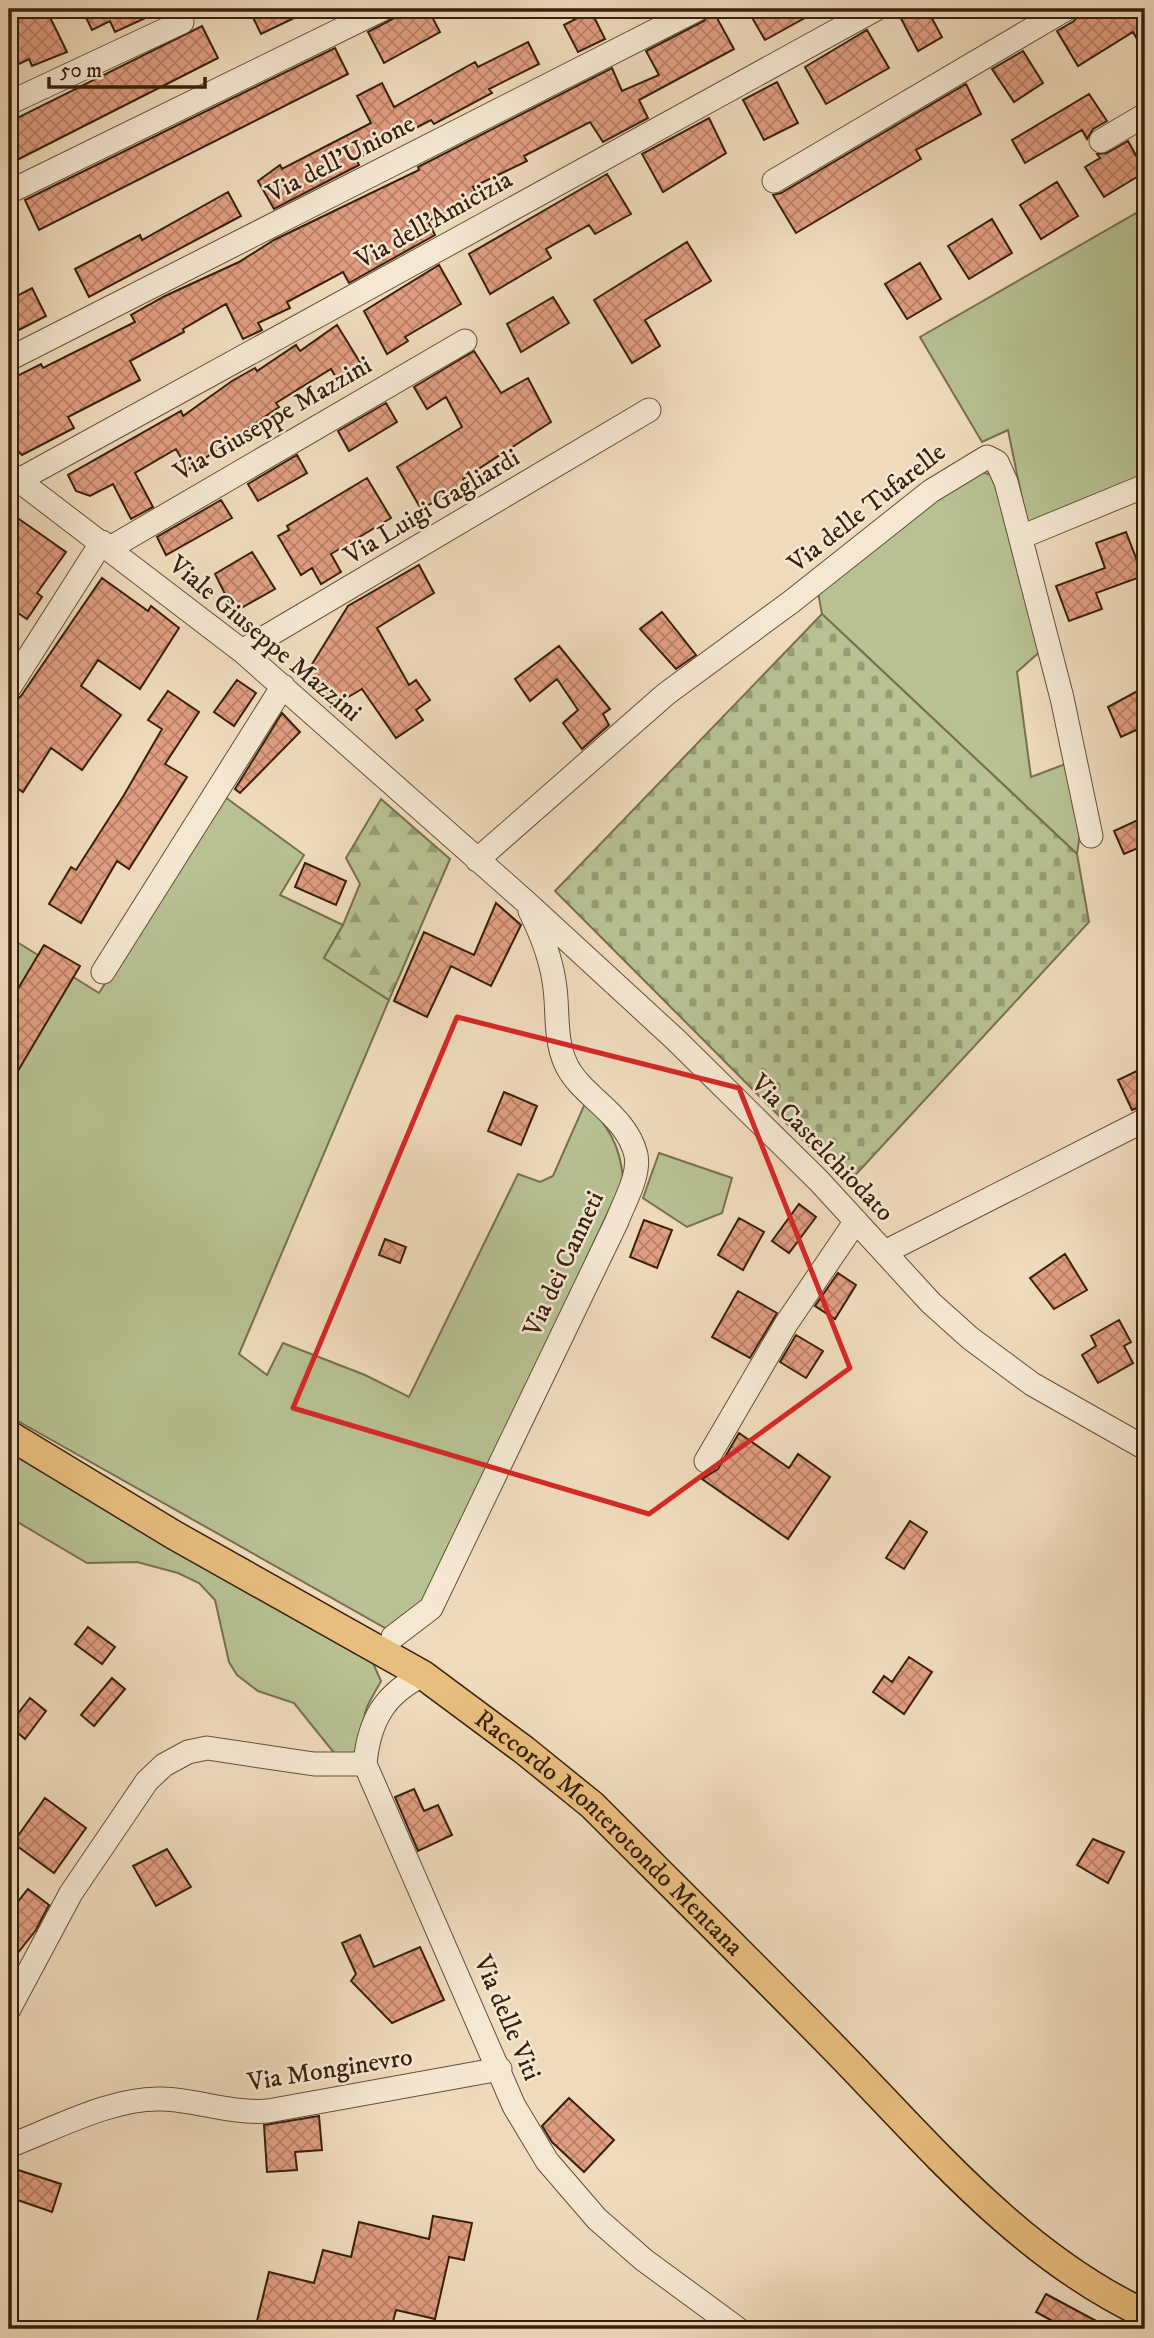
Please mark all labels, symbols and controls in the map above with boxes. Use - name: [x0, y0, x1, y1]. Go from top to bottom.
- scale bar: [49, 46, 205, 90]
- text: 50 m: [60, 58, 102, 84]
- street label: Via dell'Unione: [260, 107, 421, 211]
- street label: Via dell'Amicizia: [349, 163, 518, 277]
- street label: Via Giuseppe Mazzini: [167, 349, 378, 490]
- street label: Via delle Tufarelle: [781, 436, 953, 581]
- street label: Via Luigi Gagliardi: [337, 442, 526, 573]
- street label: Viale Giuseppe Mazzini: [161, 548, 368, 729]
- street label: Via Castelchiodato: [743, 1067, 901, 1229]
- street label: Via dei Canneti: [515, 1186, 612, 1343]
- street label: Raccordo Monterotondo Mentana: [468, 1702, 750, 1963]
- street label: Via delle Viti: [465, 1949, 548, 2086]
- street label: Via Monginevro: [244, 2041, 415, 2099]

